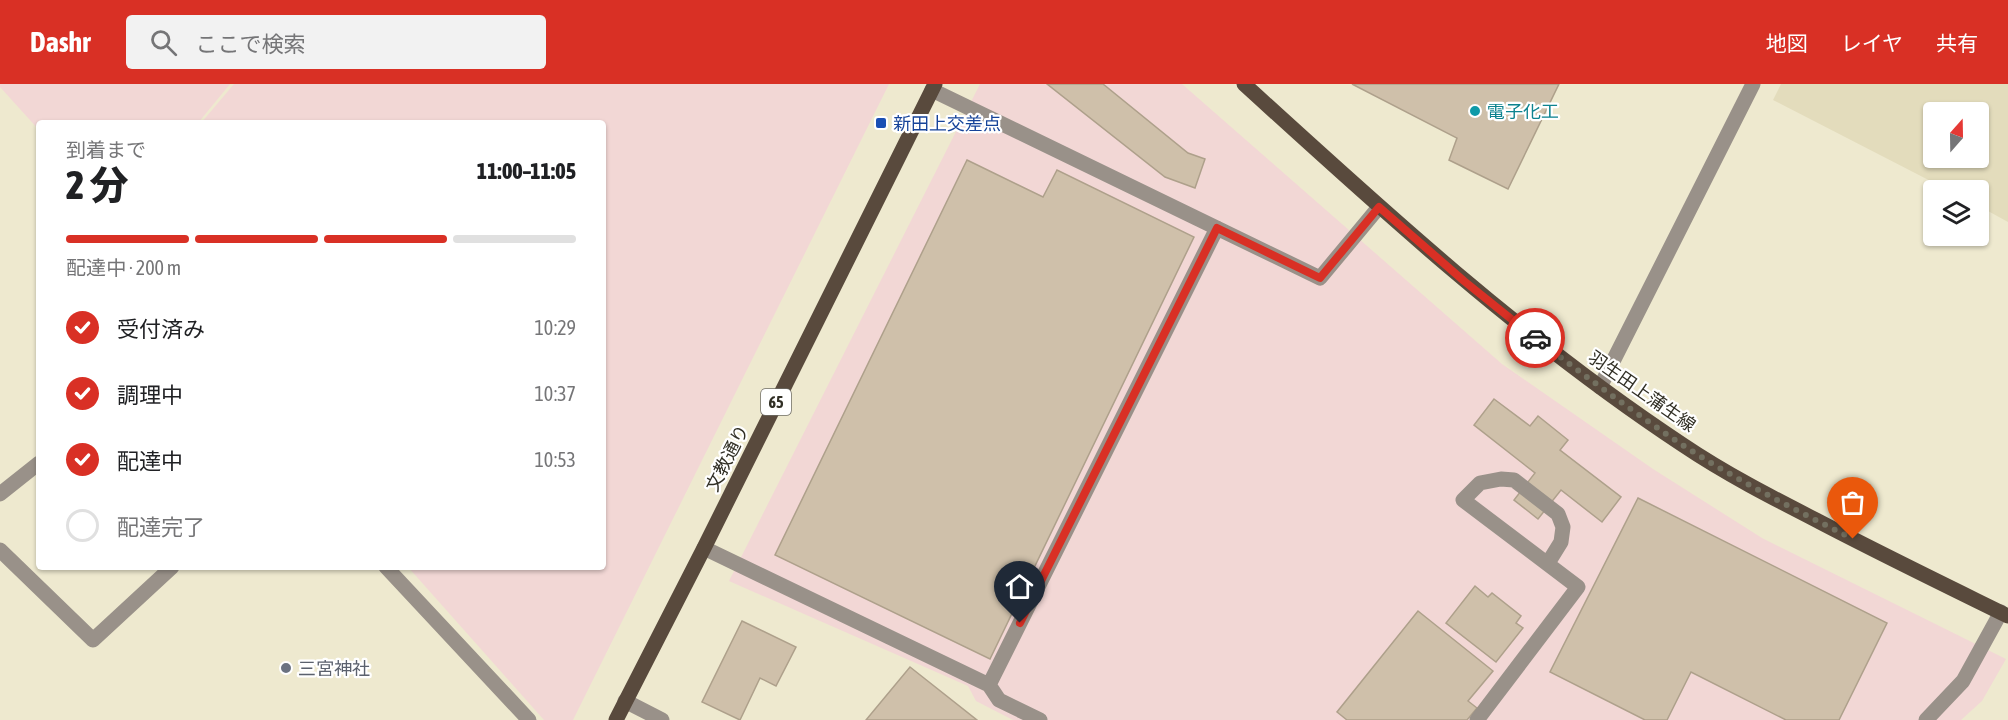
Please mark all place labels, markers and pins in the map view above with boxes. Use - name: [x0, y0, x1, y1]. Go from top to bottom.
- place label: 電子化工: [1487, 101, 1559, 122]
- marker: 電子化工: [1468, 104, 1482, 118]
- place label: 新田上交差点: [893, 113, 1001, 134]
- marker: 新田上交差点: [874, 116, 888, 130]
- pin: [1827, 477, 1878, 539]
- pin: [994, 561, 1045, 623]
- place label: 三宮神社: [298, 658, 370, 679]
- marker: 三宮神社: [279, 661, 293, 675]

